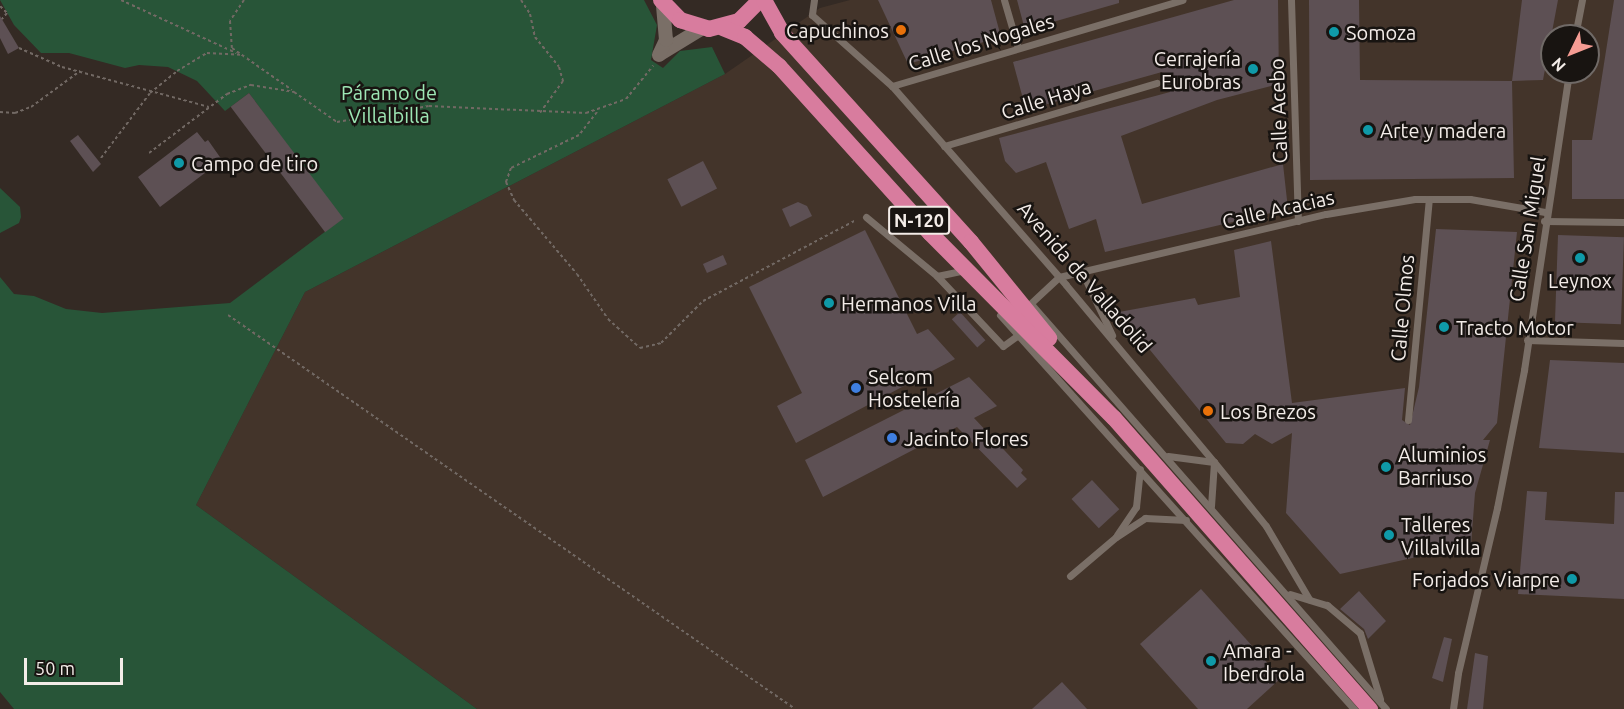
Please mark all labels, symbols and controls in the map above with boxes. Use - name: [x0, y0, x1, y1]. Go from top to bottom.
- street label: Calle los Nogales: [905, 8, 1057, 76]
- place label: Capuchinos: [786, 18, 889, 42]
- place label: Somoza: [1346, 20, 1416, 44]
- marker: Capuchinos: [894, 23, 908, 37]
- north arrow: [1540, 24, 1600, 84]
- marker: Somoza: [1327, 25, 1341, 39]
- place label: Cerrajería Eurobras: [1154, 46, 1241, 93]
- text: N: [1548, 54, 1569, 75]
- street label: Calle Acebo: [1264, 58, 1292, 164]
- marker: Cerrajería Eurobras: [1246, 62, 1260, 76]
- street label: Calle Haya: [998, 74, 1094, 124]
- park label: Páramo de Villalbilla: [341, 81, 437, 128]
- place label: Arte y madera: [1380, 118, 1506, 142]
- marker: Arte y madera: [1361, 123, 1375, 137]
- place label: Campo de tiro: [191, 151, 318, 175]
- street label: Calle San Miguel: [1504, 155, 1550, 303]
- marker: Campo de tiro: [172, 156, 186, 170]
- street label: Calle Acacias: [1220, 184, 1336, 234]
- street label: Avenida de Valladolid: [1013, 197, 1157, 357]
- road number: N-120: [888, 205, 950, 235]
- marker: Leynox: [1573, 251, 1587, 265]
- street label: Calle Olmos: [1385, 254, 1419, 362]
- place label: Leynox: [1548, 268, 1612, 292]
- place label: Hermanos Villa: [841, 291, 976, 315]
- marker: Hermanos Villa: [822, 296, 836, 310]
- place label: Tracto Motor: [1456, 315, 1574, 339]
- marker: Tracto Motor: [1437, 320, 1451, 334]
- place label: Selcom Hostelería: [868, 365, 960, 412]
- marker: Selcom Hostelería: [849, 381, 863, 395]
- place label: Los Brezos: [1220, 399, 1316, 423]
- marker: Los Brezos: [1201, 404, 1215, 418]
- place label: Jacinto Flores: [904, 426, 1029, 450]
- marker: Jacinto Flores: [885, 431, 899, 445]
- place label: Aluminios Barriuso: [1398, 443, 1486, 490]
- marker: Aluminios Barriuso: [1379, 460, 1393, 474]
- place label: Talleres Villalvilla: [1401, 512, 1481, 559]
- marker: Talleres Villalvilla: [1382, 528, 1396, 542]
- place label: Forjados Viarpre: [1412, 567, 1560, 591]
- marker: Forjados Viarpre: [1565, 572, 1579, 586]
- place label: Amara - Iberdrola: [1223, 638, 1305, 685]
- scale bar: [27, 646, 126, 684]
- marker: Amara - Iberdrola: [1204, 654, 1218, 668]
- text: 50 m: [35, 658, 75, 678]

